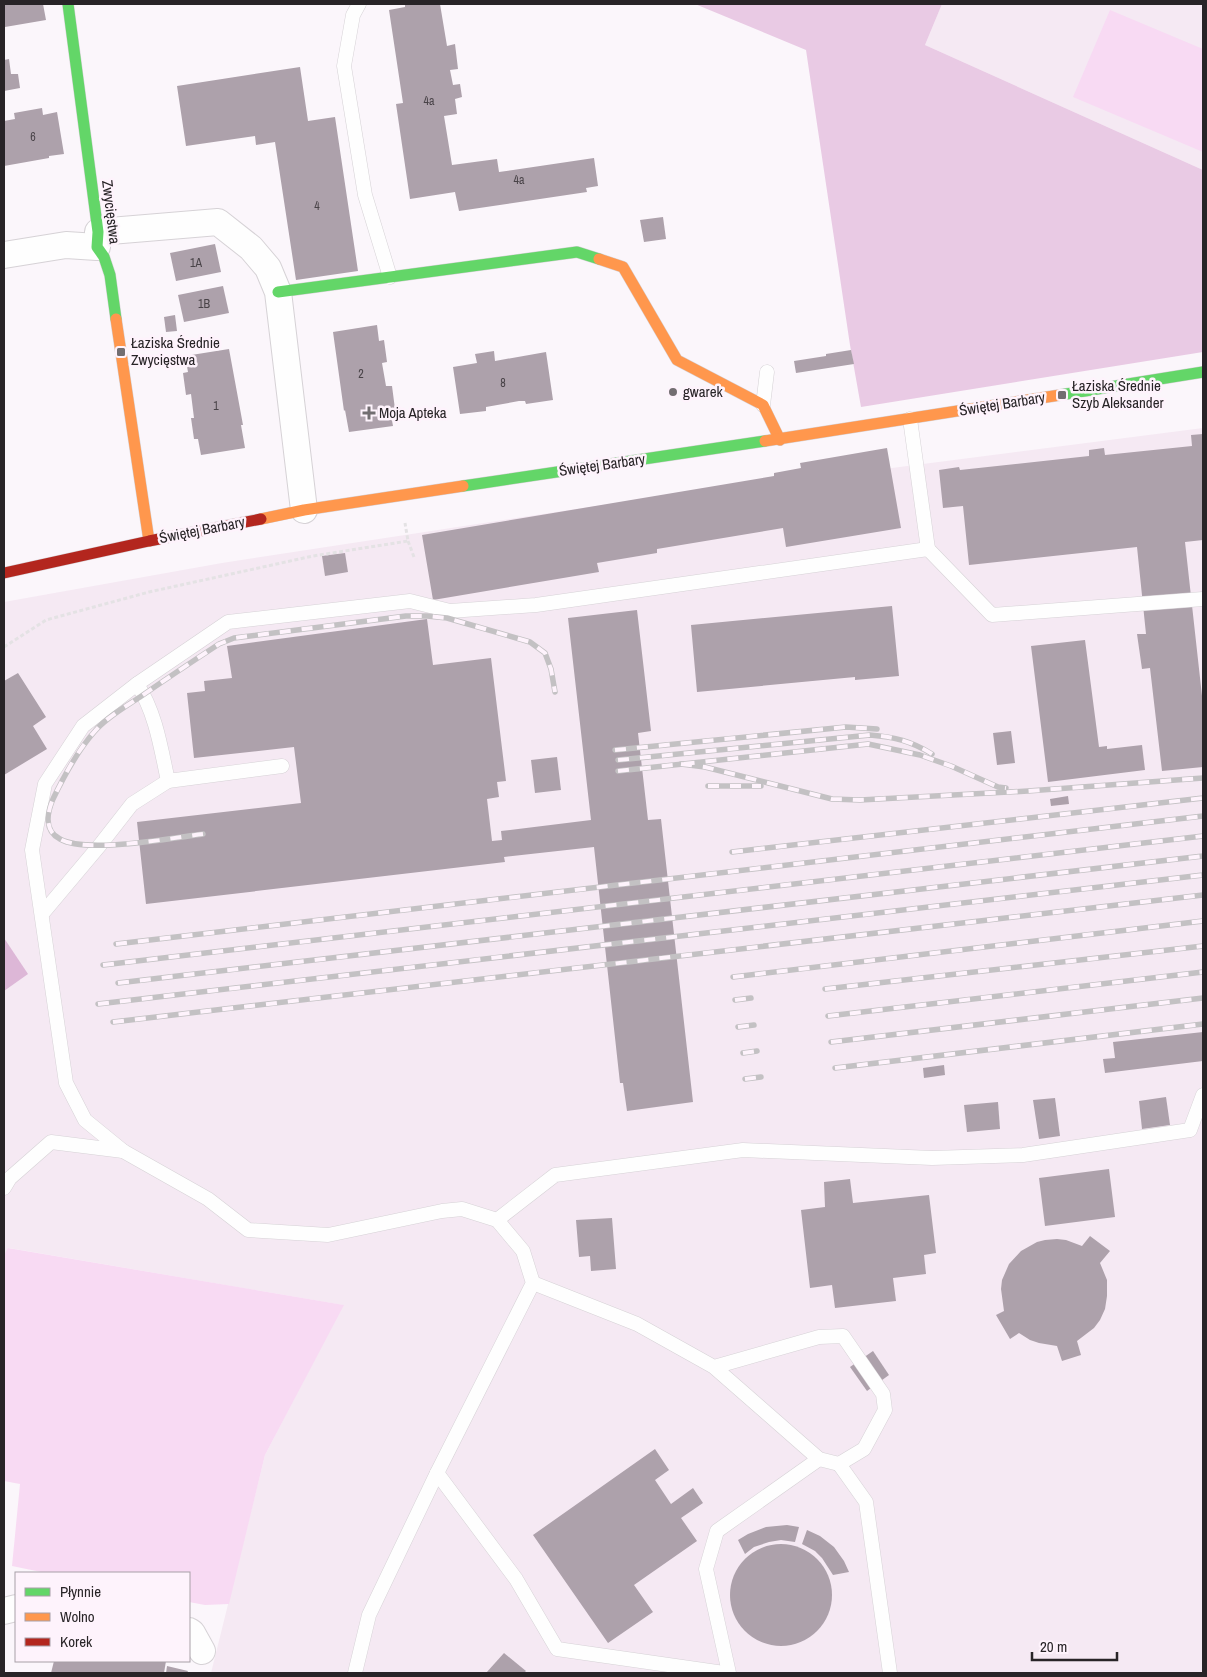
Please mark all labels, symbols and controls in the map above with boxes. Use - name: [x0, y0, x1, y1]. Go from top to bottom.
- house number: 4a: [424, 93, 435, 109]
- house number: 6: [30, 129, 36, 145]
- house number: 4a: [514, 172, 525, 188]
- street label: Zwycięstwa: [97, 179, 126, 245]
- house number: 4: [314, 198, 320, 214]
- house number: 1A: [190, 255, 202, 271]
- house number: 1B: [198, 296, 210, 312]
- place label: Łaziska Średnie Zwycięstwa: [131, 332, 220, 370]
- marker: Łaziska Średnie Zwycięstwa: [115, 346, 127, 358]
- house number: 2: [358, 366, 364, 382]
- house number: 8: [500, 375, 506, 391]
- place label: Łaziska Średnie Szyb Aleksander: [1072, 375, 1164, 413]
- place label: gwarek: [683, 381, 723, 402]
- marker: gwarek: [667, 386, 679, 398]
- street label: Świętej Barbary: [957, 386, 1047, 421]
- marker: Łaziska Średnie Szyb Aleksander: [1056, 389, 1068, 401]
- house number: 1: [213, 398, 219, 414]
- place label: Moja Apteka: [379, 402, 447, 423]
- marker: Moja Apteka: [363, 407, 375, 419]
- street label: Świętej Barbary: [557, 448, 647, 481]
- street label: Świętej Barbary: [157, 511, 247, 548]
- legend: [15, 1572, 190, 1662]
- text: Płynnie: [60, 1581, 101, 1602]
- text: Wolno: [60, 1606, 95, 1627]
- scale bar: [1032, 1630, 1117, 1662]
- text: Korek: [60, 1631, 93, 1652]
- text: 20 m: [1040, 1636, 1067, 1657]

